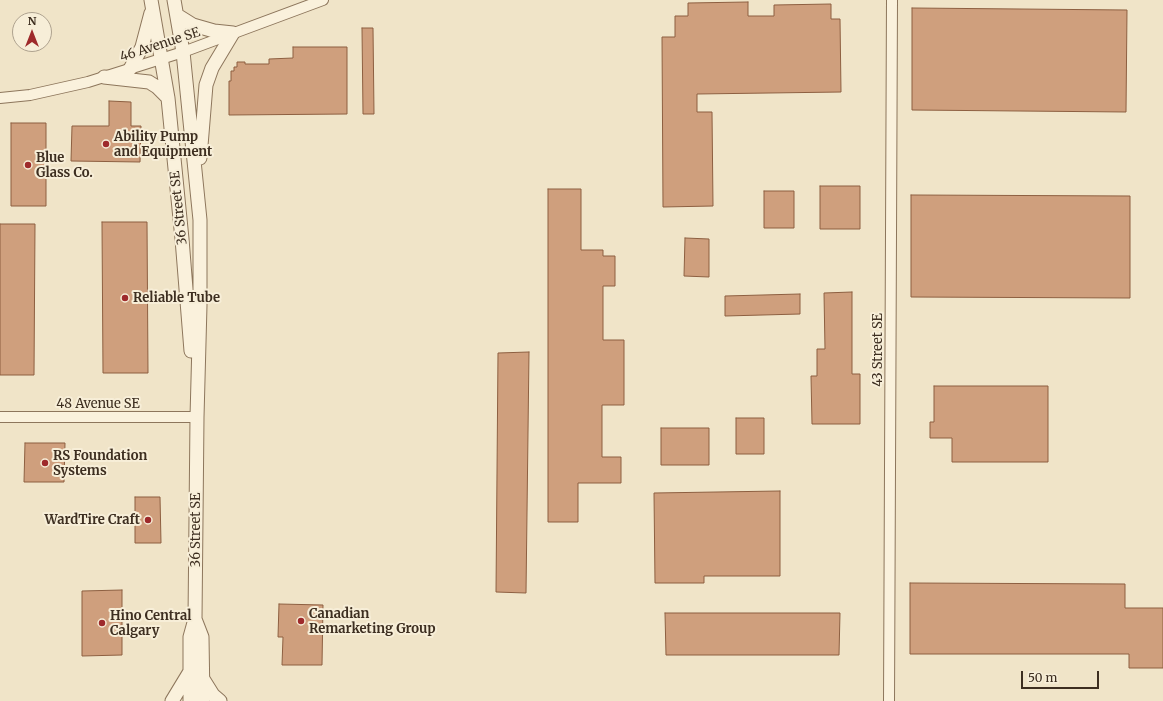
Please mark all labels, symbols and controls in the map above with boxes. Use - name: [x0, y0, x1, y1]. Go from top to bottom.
- north arrow: [12, 12, 52, 52]
- text: N: [28, 14, 36, 28]
- street label: 46 Avenue SE: [118, 25, 202, 65]
- place label: Ability Pump and Equipment: [114, 129, 212, 160]
- marker: Ability Pump and Equipment: [101, 139, 111, 149]
- place label: Blue Glass Co.: [36, 150, 93, 181]
- marker: Blue Glass Co.: [23, 160, 33, 170]
- street label: 36 Street SE: [167, 170, 191, 246]
- place label: Reliable Tube: [133, 290, 220, 306]
- marker: Reliable Tube: [120, 293, 130, 303]
- street label: 43 Street SE: [870, 313, 886, 387]
- street label: 48 Avenue SE: [56, 396, 140, 412]
- place label: RS Foundation Systems: [53, 448, 147, 479]
- marker: RS Foundation Systems: [40, 458, 50, 468]
- street label: 36 Street SE: [188, 493, 204, 567]
- place label: WardTire Craft: [45, 512, 140, 528]
- marker: WardTire Craft: [143, 515, 153, 525]
- place label: Canadian Remarketing Group: [309, 606, 435, 637]
- place label: Hino Central Calgary: [110, 608, 191, 639]
- marker: Canadian Remarketing Group: [296, 616, 306, 626]
- marker: Hino Central Calgary: [97, 618, 107, 628]
- scale bar: [1023, 663, 1101, 689]
- text: 50 m: [1028, 670, 1057, 685]

